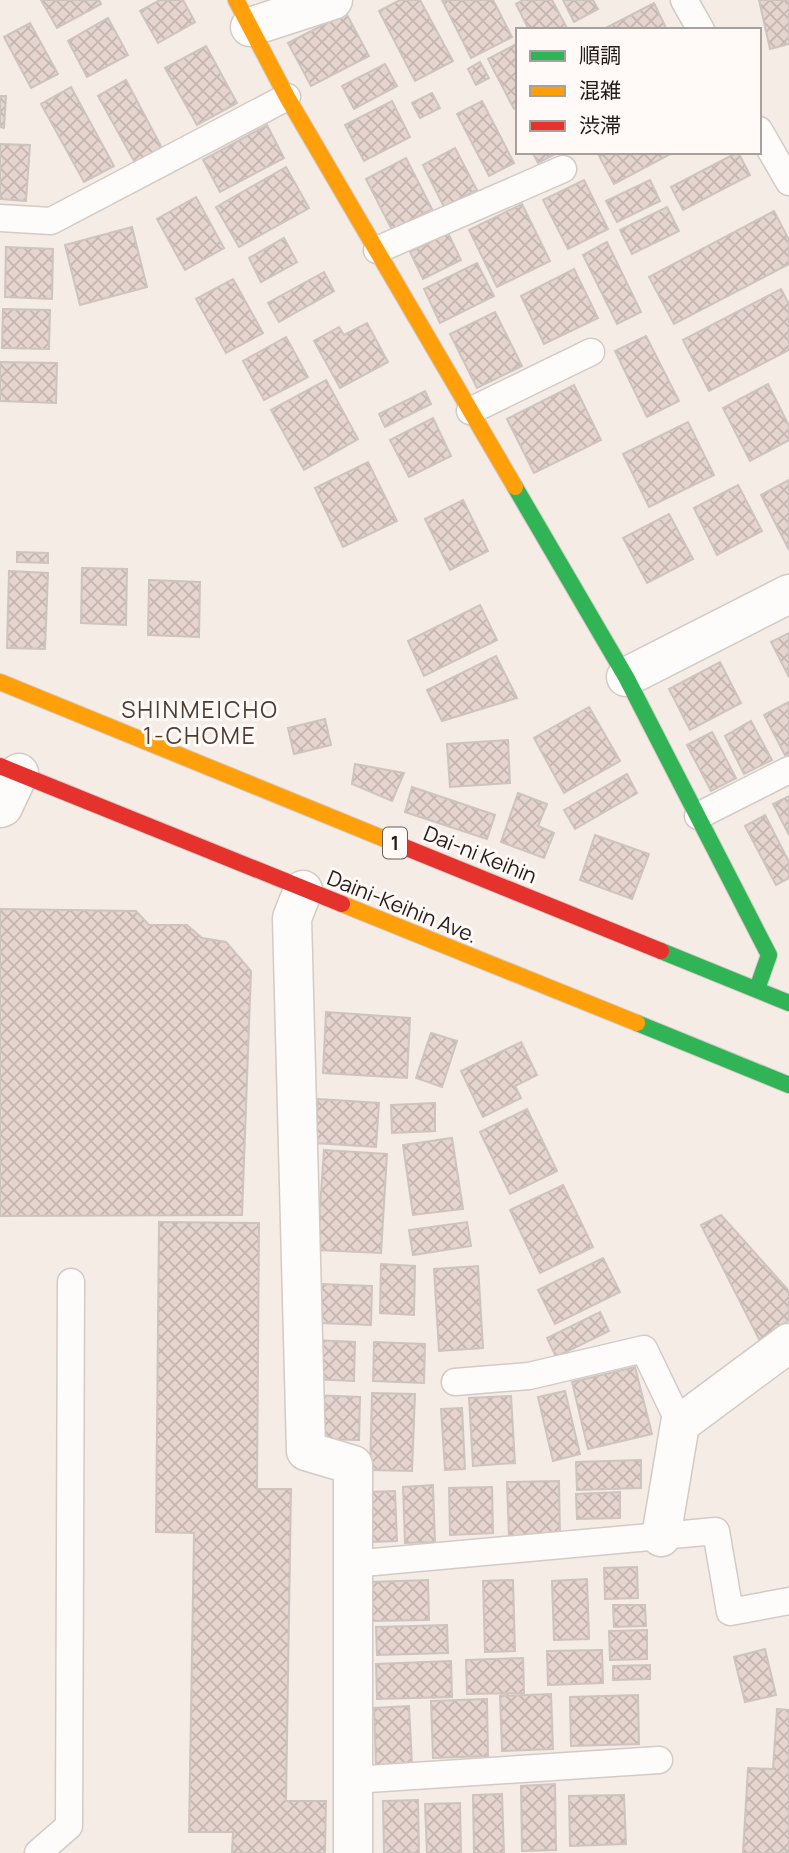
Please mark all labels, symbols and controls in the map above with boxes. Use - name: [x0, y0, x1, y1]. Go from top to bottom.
- legend: [516, 28, 761, 154]
- text: 順調: [579, 41, 621, 69]
- text: 混雑: [579, 76, 621, 104]
- text: 渋滞: [579, 111, 621, 139]
- district label: SHINMEICHO 1-CHOME: [121, 693, 279, 751]
- street label: Dai-ni Keihin: [420, 819, 541, 889]
- road number: 1: [383, 828, 407, 858]
- street label: Daini-Keihin Ave.: [323, 863, 482, 949]

